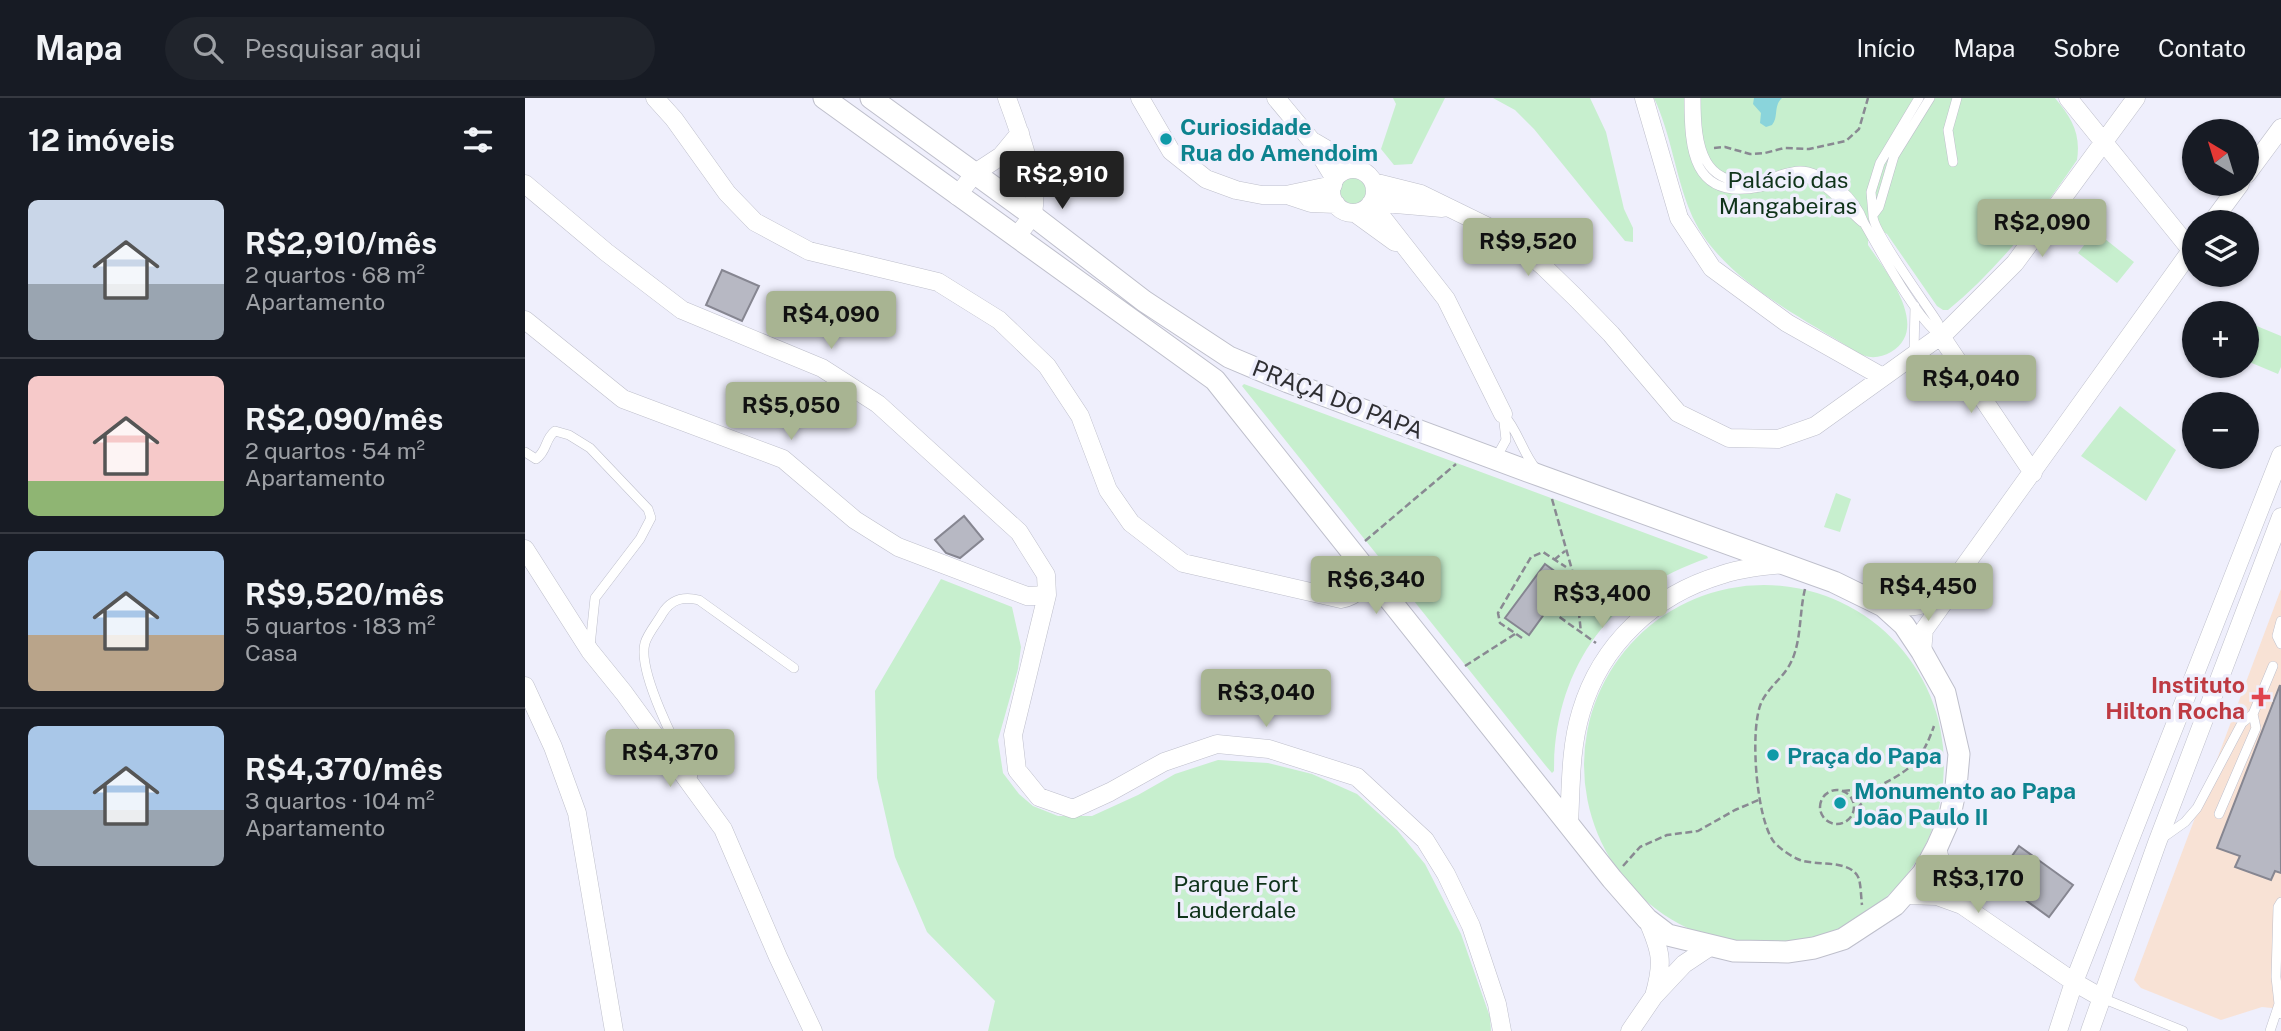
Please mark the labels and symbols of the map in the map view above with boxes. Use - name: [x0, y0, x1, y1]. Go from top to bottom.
- place label: Curiosidade Rua do Amendoim: [1180, 113, 1378, 166]
- north arrow: [2182, 119, 2259, 196]
- marker: Curiosidade Rua do Amendoim: [1158, 131, 1174, 147]
- pin: R$2,910: [997, 152, 1127, 211]
- park label: Palácio das Mangabeiras: [1719, 166, 1857, 219]
- pin: R$2,090: [1977, 200, 2107, 259]
- pin: R$9,520: [1463, 218, 1593, 278]
- pin: R$4,090: [766, 292, 896, 351]
- street label: PRAÇA DO PAPA: [1249, 354, 1427, 444]
- pin: R$4,040: [1906, 356, 2036, 415]
- pin: R$5,050: [726, 382, 856, 442]
- pin: R$6,340: [1311, 556, 1441, 616]
- pin: R$4,450: [1863, 564, 1993, 623]
- pin: R$3,400: [1537, 570, 1667, 630]
- pin: R$3,040: [1201, 670, 1331, 729]
- place label: Instituto Hilton Rocha: [2105, 671, 2245, 724]
- marker: Instituto Hilton Rocha: [2251, 687, 2271, 707]
- pin: R$4,370: [605, 730, 735, 789]
- place label: Praça do Papa: [1787, 742, 1942, 769]
- marker: Praça do Papa: [1765, 747, 1781, 763]
- place label: Monumento ao Papa João Paulo II: [1854, 777, 2076, 830]
- marker: Monumento ao Papa João Paulo II: [1832, 795, 1848, 811]
- pin: R$3,170: [1913, 856, 2043, 915]
- park label: Parque Fort Lauderdale: [1173, 870, 1299, 923]

